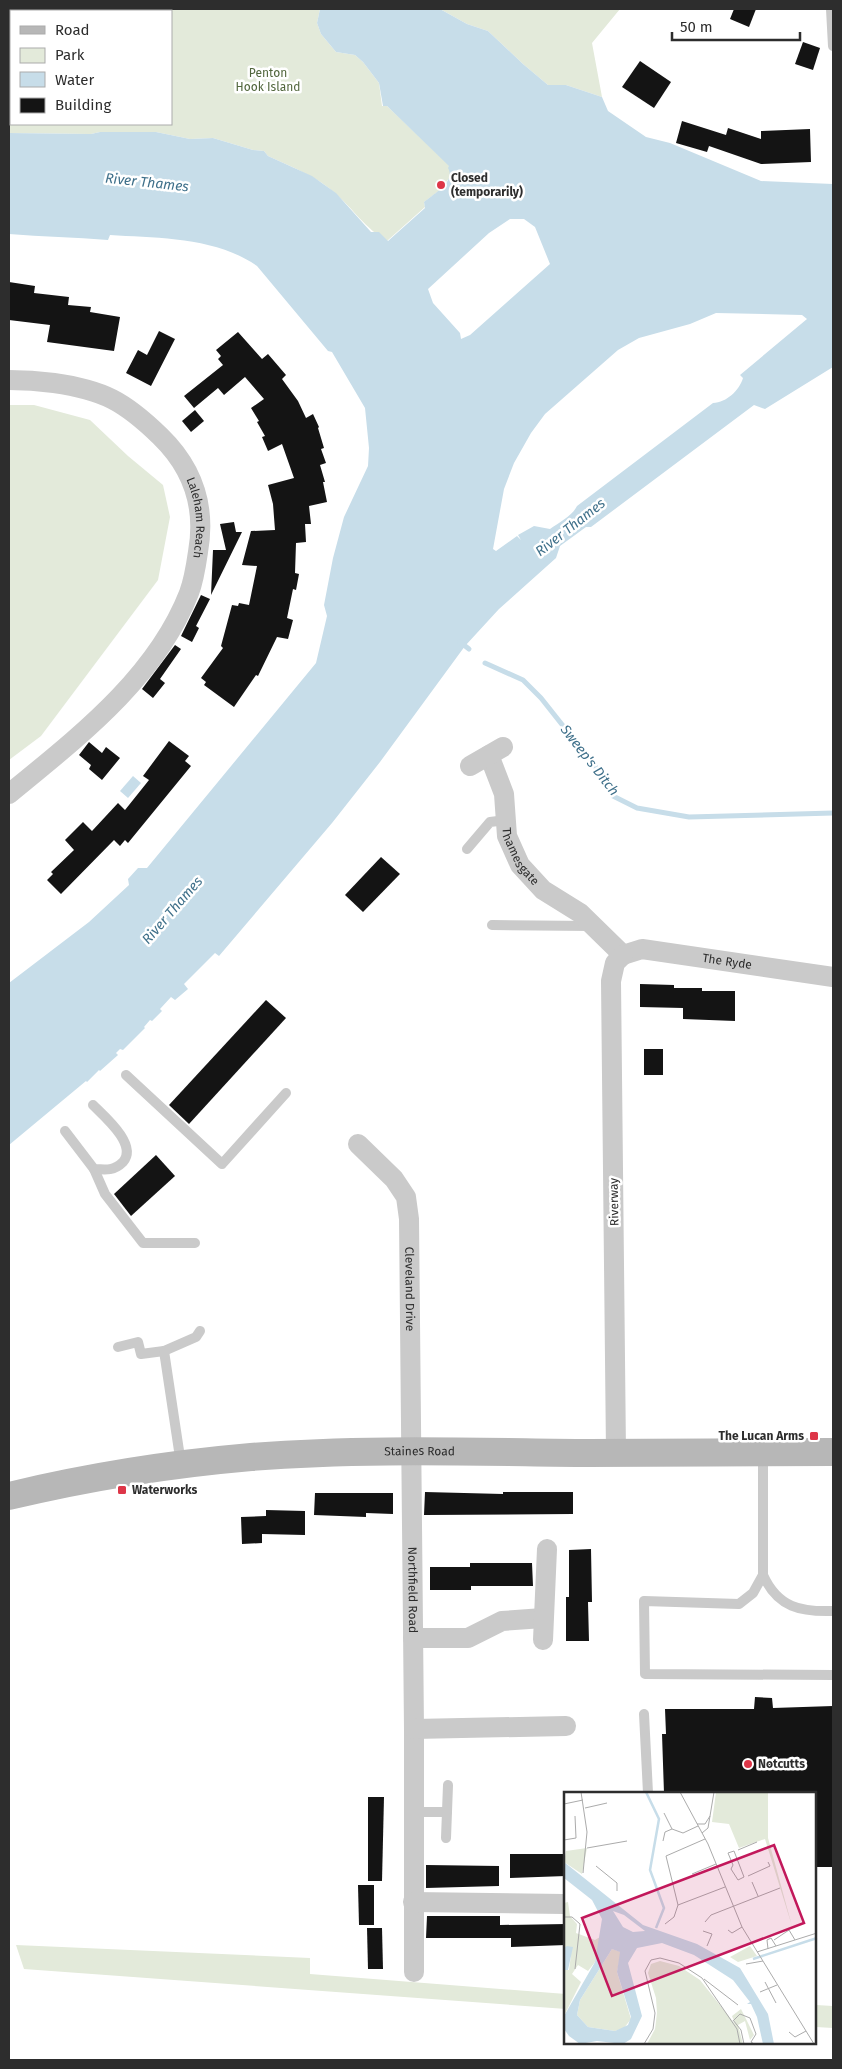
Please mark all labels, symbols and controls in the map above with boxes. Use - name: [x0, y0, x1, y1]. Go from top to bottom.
- legend: [10, 10, 172, 125]
- scale bar: [672, 10, 800, 42]
- text: 50 m: [680, 18, 713, 36]
- text: Road: [55, 21, 90, 39]
- text: Park: [55, 46, 85, 64]
- park label: Penton Hook Island: [236, 66, 300, 94]
- text: Water: [55, 71, 94, 89]
- text: Building: [55, 96, 111, 114]
- water label: River Thames: [104, 170, 190, 195]
- place label: Closed (temporarily): [451, 171, 523, 199]
- marker: Closed (temporarily): [435, 179, 447, 191]
- street label: Laleham Reach: [183, 475, 207, 559]
- water label: River Thames: [532, 494, 609, 560]
- water label: Sweep's Ditch: [556, 721, 622, 799]
- street label: Thamesgate: [499, 827, 542, 888]
- water label: River Thames: [138, 873, 207, 948]
- street label: The Ryde: [701, 951, 753, 972]
- street label: Riverway: [607, 1178, 621, 1226]
- street label: Cleveland Drive: [402, 1247, 417, 1331]
- place label: The Lucan Arms: [718, 1429, 804, 1443]
- marker: The Lucan Arms: [808, 1430, 820, 1442]
- street label: Staines Road: [384, 1444, 455, 1458]
- place label: Waterworks: [132, 1483, 198, 1497]
- marker: Waterworks: [116, 1484, 128, 1496]
- street label: Northfield Road: [405, 1547, 420, 1633]
- place label: Notcutts: [758, 1757, 805, 1771]
- marker: Notcutts: [742, 1758, 754, 1770]
- inset map: [564, 1792, 817, 2044]

